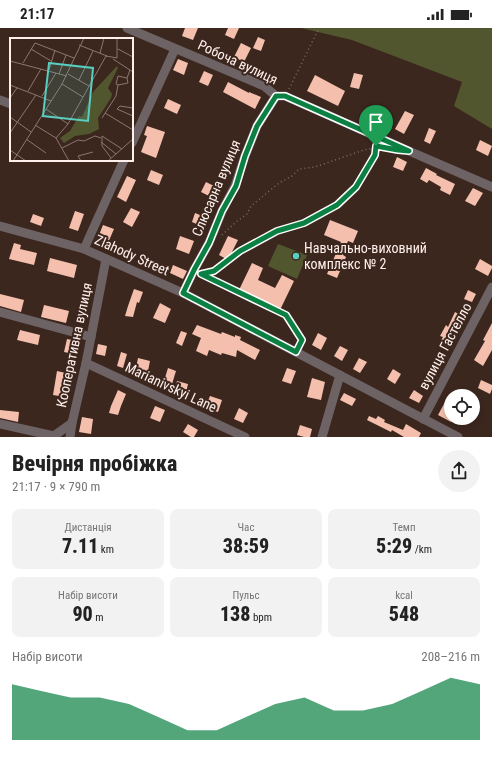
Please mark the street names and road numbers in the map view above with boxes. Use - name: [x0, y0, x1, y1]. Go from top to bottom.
- street label: Робоча вулиця: [196, 37, 280, 87]
- street label: Слюсарна вулиця: [189, 137, 243, 239]
- street label: Zlahody Street: [92, 231, 172, 279]
- street label: Кооперативна вулиця: [53, 281, 95, 409]
- street label: вулиця Гастелло: [415, 300, 475, 392]
- street label: Marianivskyi Lane: [123, 359, 220, 415]

